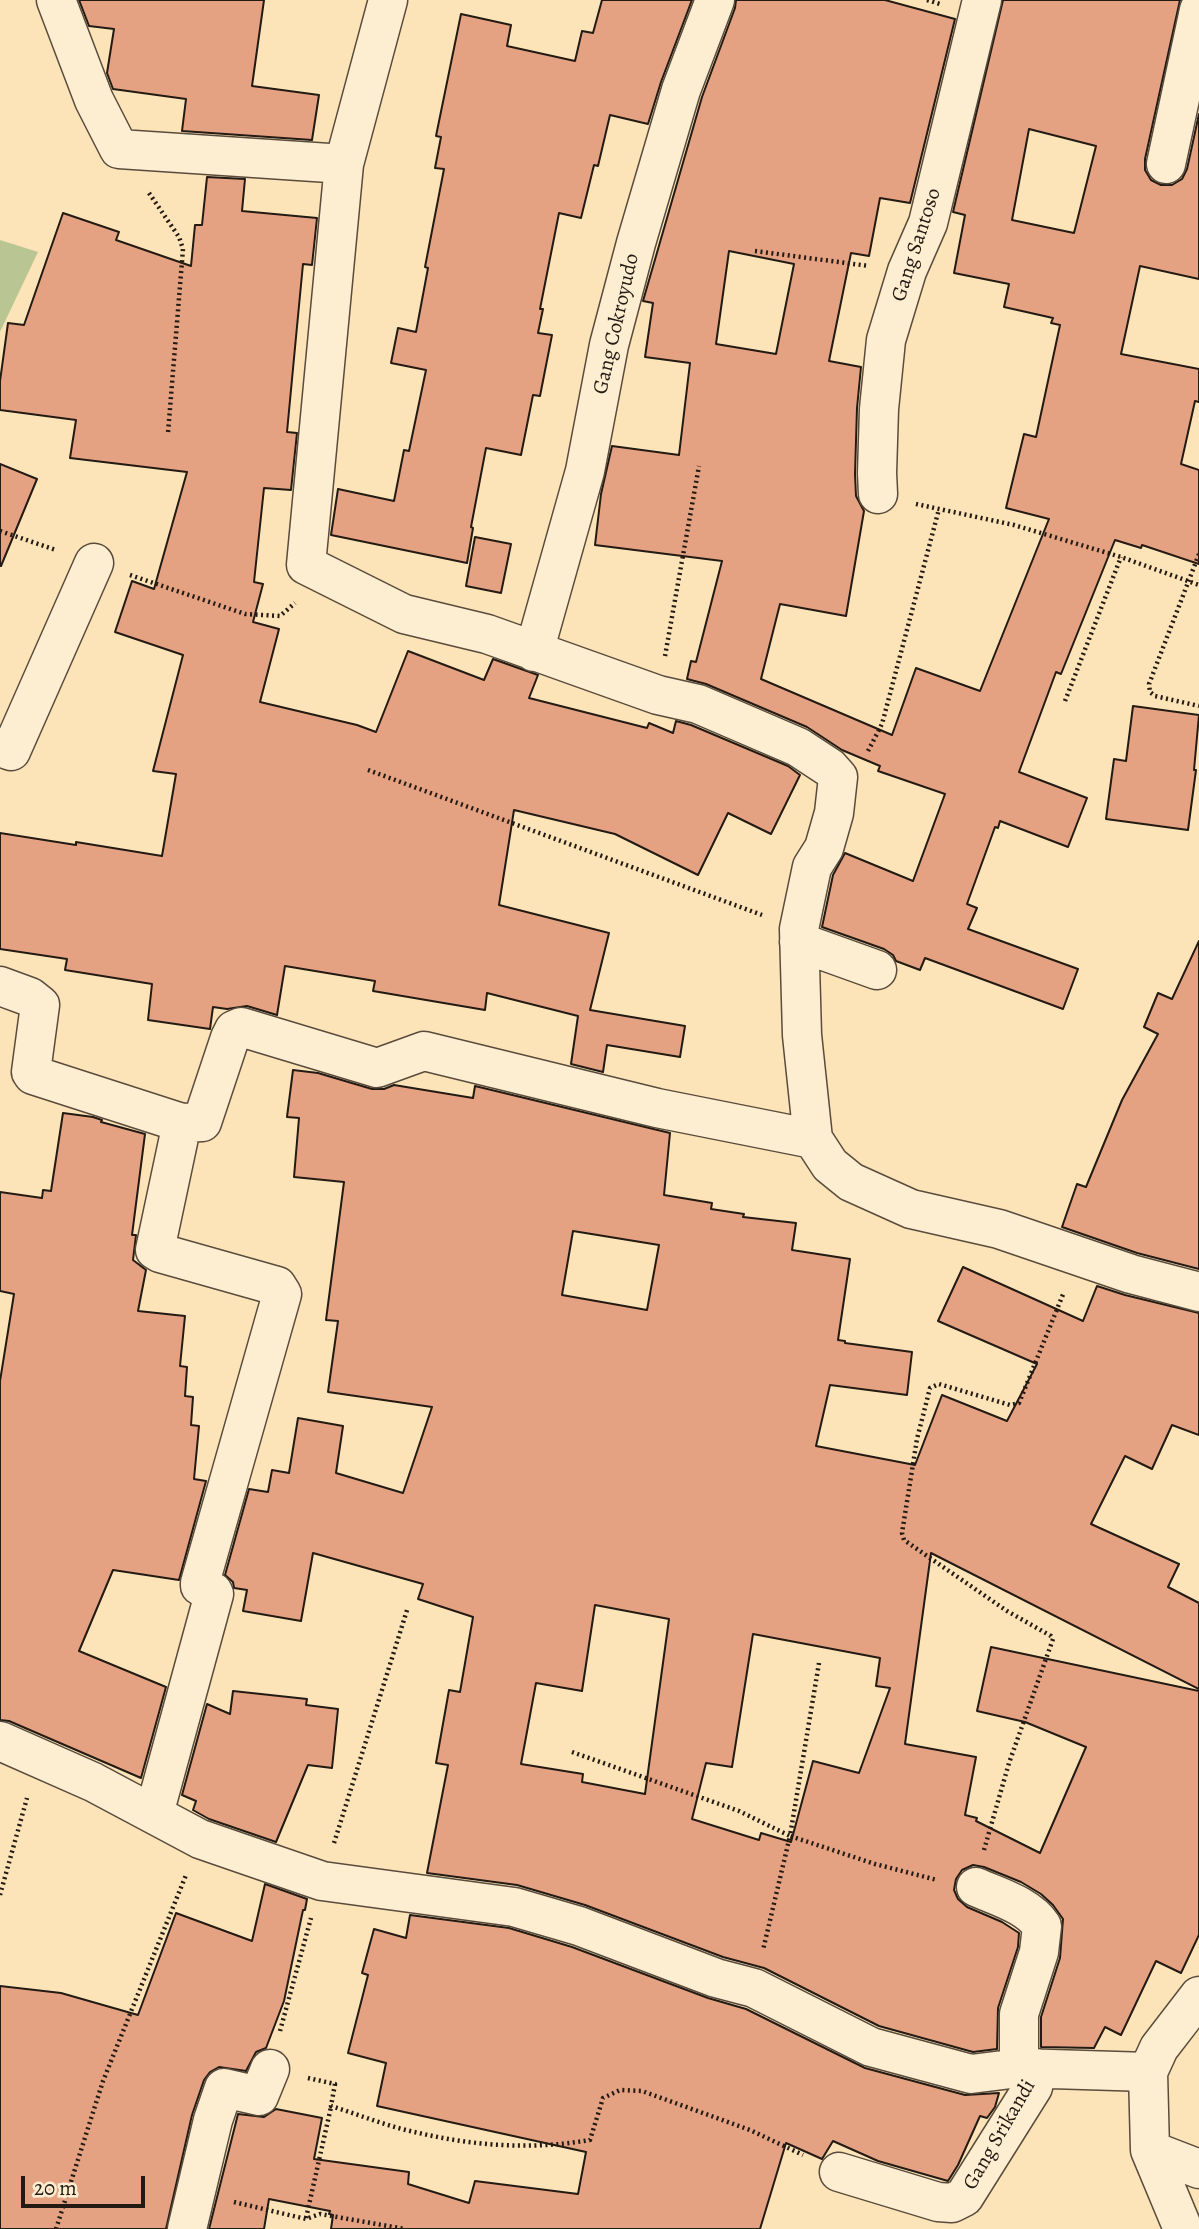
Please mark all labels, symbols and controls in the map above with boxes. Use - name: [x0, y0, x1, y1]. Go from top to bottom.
- street label: Gang Santoso: [887, 185, 947, 305]
- street label: Gang Cokroyudo: [589, 251, 645, 397]
- street label: Gang Srikandi: [958, 2075, 1042, 2195]
- scale bar: [24, 2162, 149, 2206]
- text: 20 m: [34, 2174, 77, 2202]

